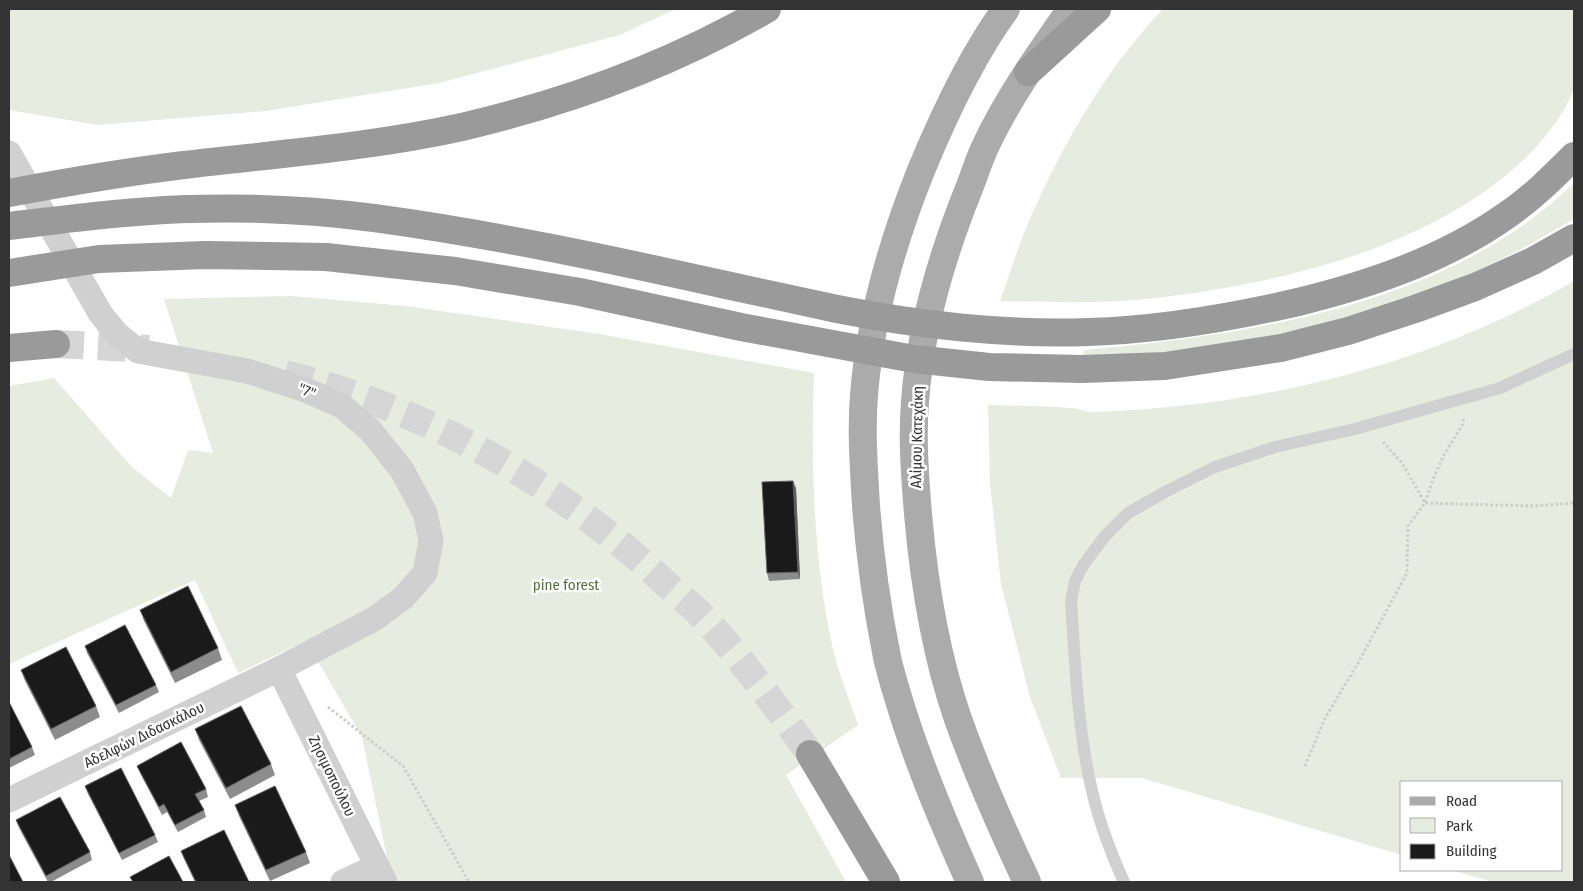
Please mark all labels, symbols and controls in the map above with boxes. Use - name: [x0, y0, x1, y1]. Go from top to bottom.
- street label: "7": [295, 379, 319, 403]
- street label: Αλίμου Κατεχάκη: [907, 386, 927, 488]
- park label: pine forest: [533, 576, 599, 594]
- street label: Αδελφών Διδασκάλου: [81, 698, 207, 772]
- street label: Ζησιμοπούλου: [305, 733, 359, 819]
- legend: [1400, 781, 1563, 871]
- text: Road: [1446, 792, 1477, 810]
- text: Park: [1446, 817, 1473, 835]
- text: Building: [1446, 842, 1497, 860]

